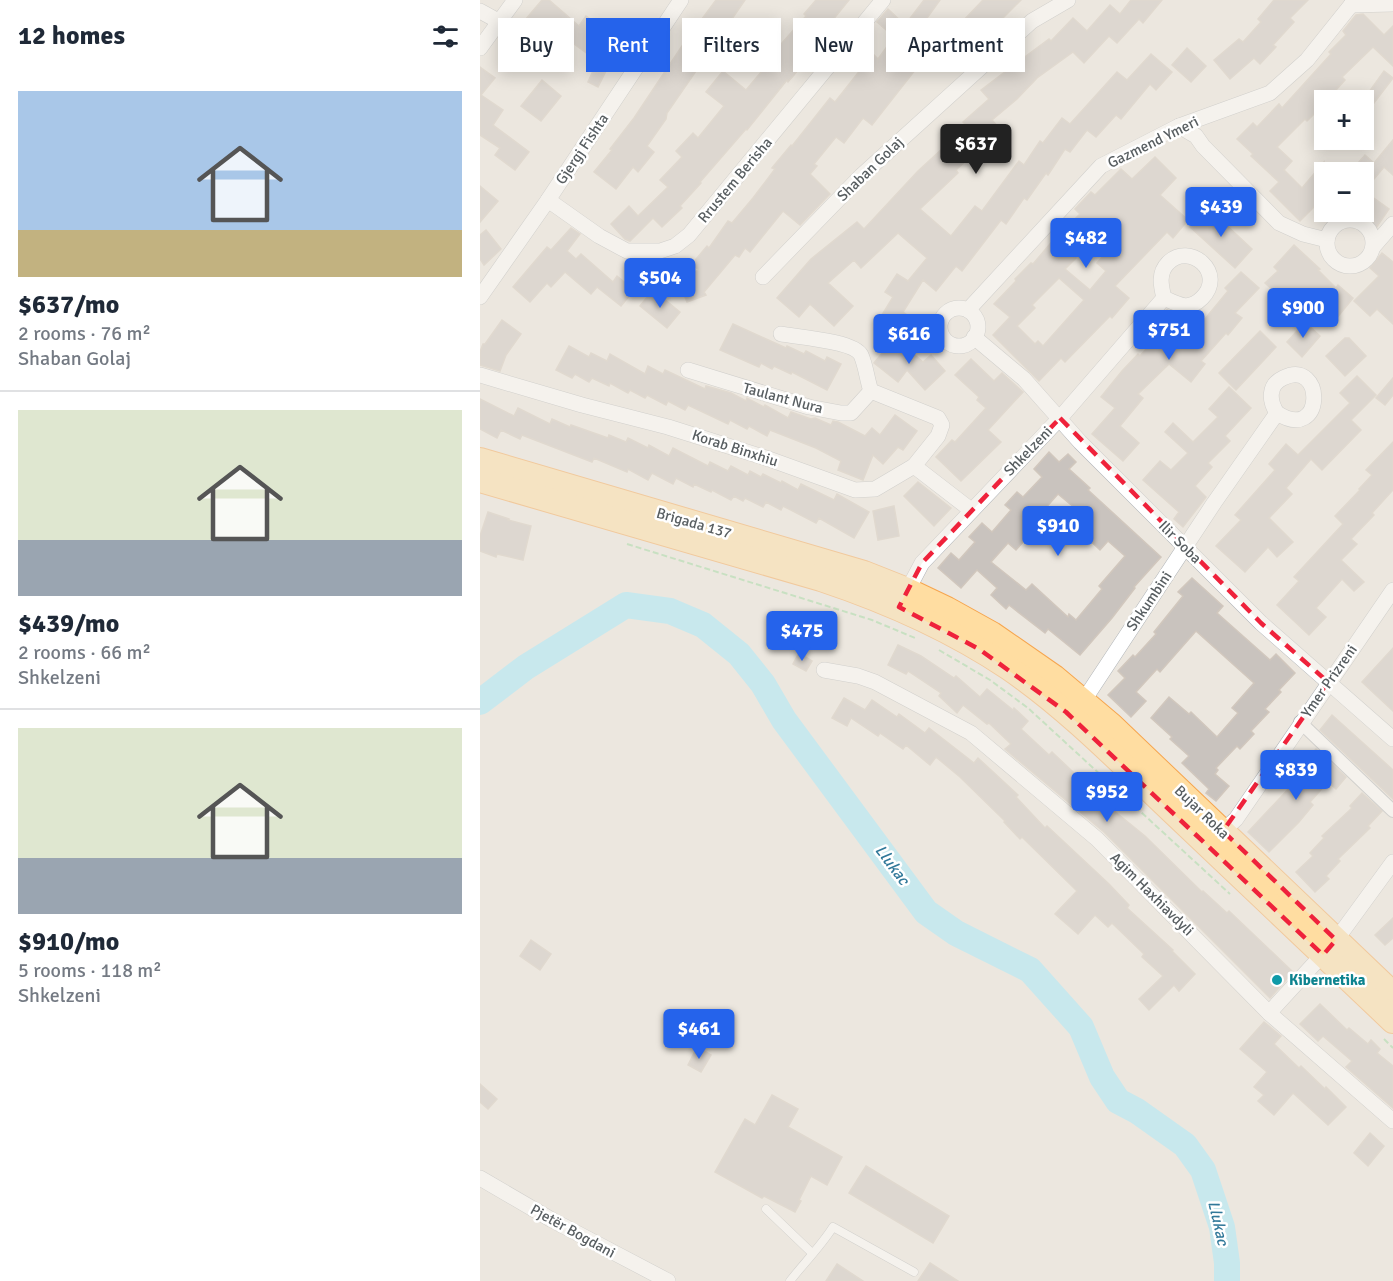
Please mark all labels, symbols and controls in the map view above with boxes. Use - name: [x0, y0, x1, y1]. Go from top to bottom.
- chip: Buy: [498, 18, 574, 72]
- chip: Rent: [586, 18, 670, 72]
- chip: Filters: [682, 18, 781, 72]
- chip: New: [793, 18, 874, 72]
- chip: Apartment: [886, 18, 1025, 72]
- text: 12 homes: [18, 20, 125, 52]
- icon: filters: [429, 20, 462, 53]
- map controls: [1314, 90, 1374, 222]
- button: +: [1314, 90, 1374, 150]
- street label: Gjergj Fishta: [552, 110, 612, 188]
- street label: Gazmend Ymeri: [1105, 112, 1201, 172]
- pin: $637: [940, 124, 1012, 175]
- icon: home: [186, 130, 294, 238]
- text: $637: [954, 131, 998, 156]
- street label: Shaban Golaj: [833, 133, 907, 205]
- street label: Rrustem Berisha: [694, 134, 776, 226]
- button: −: [1314, 162, 1374, 222]
- pin: $439: [1185, 187, 1257, 238]
- text: $439: [1199, 194, 1243, 219]
- pin: $482: [1050, 218, 1122, 269]
- text: $482: [1064, 225, 1108, 250]
- pin: $504: [624, 258, 696, 309]
- text: $504: [638, 265, 682, 290]
- pin: $900: [1267, 288, 1339, 339]
- text: $637/mo: [18, 289, 119, 321]
- text: $900: [1281, 295, 1325, 320]
- pin: $751: [1133, 310, 1205, 361]
- pin: $616: [873, 314, 945, 365]
- text: $751: [1147, 317, 1191, 342]
- text: 2 rooms · 76 m²: [18, 321, 151, 346]
- text: $616: [887, 321, 931, 346]
- text: Shaban Golaj: [18, 346, 131, 371]
- street label: Taulant Nura: [741, 379, 825, 417]
- street label: Shkelzeni: [1000, 422, 1056, 480]
- street label: Korab Binxhiu: [690, 426, 780, 470]
- icon: home: [186, 449, 294, 557]
- street label: Brigada 137: [654, 504, 734, 542]
- pin: $910: [1022, 506, 1094, 557]
- text: $910: [1036, 513, 1080, 538]
- street label: Ilir Soba: [1155, 517, 1205, 567]
- street label: Shkumbini: [1122, 568, 1176, 634]
- text: $439/mo: [18, 608, 119, 640]
- pin: $475: [766, 611, 838, 662]
- text: $475: [780, 618, 824, 643]
- text: 2 rooms · 66 m²: [18, 640, 151, 665]
- street label: Ymer Prizreni: [1297, 641, 1361, 721]
- text: Shkelzeni: [18, 665, 101, 690]
- pin: $839: [1260, 750, 1332, 801]
- text: $839: [1274, 757, 1318, 782]
- icon: home: [186, 767, 294, 875]
- pin: $952: [1071, 772, 1143, 823]
- text: $952: [1085, 779, 1129, 804]
- street label: Bujar Roka: [1171, 781, 1233, 843]
- water label: Llukac: [870, 841, 914, 890]
- street label: Agim Haxhiavdyli: [1107, 849, 1197, 939]
- text: $910/mo: [18, 926, 119, 958]
- text: 5 rooms · 118 m²: [18, 958, 162, 983]
- place label: Kibernetika: [1289, 971, 1366, 989]
- marker: Kibernetika: [1270, 973, 1284, 987]
- text: Shkelzeni: [18, 983, 101, 1008]
- pin: $461: [663, 1009, 735, 1060]
- text: $461: [677, 1016, 721, 1041]
- water label: Llukac: [1203, 1199, 1233, 1249]
- street label: Pjetër Bogdani: [527, 1200, 619, 1262]

